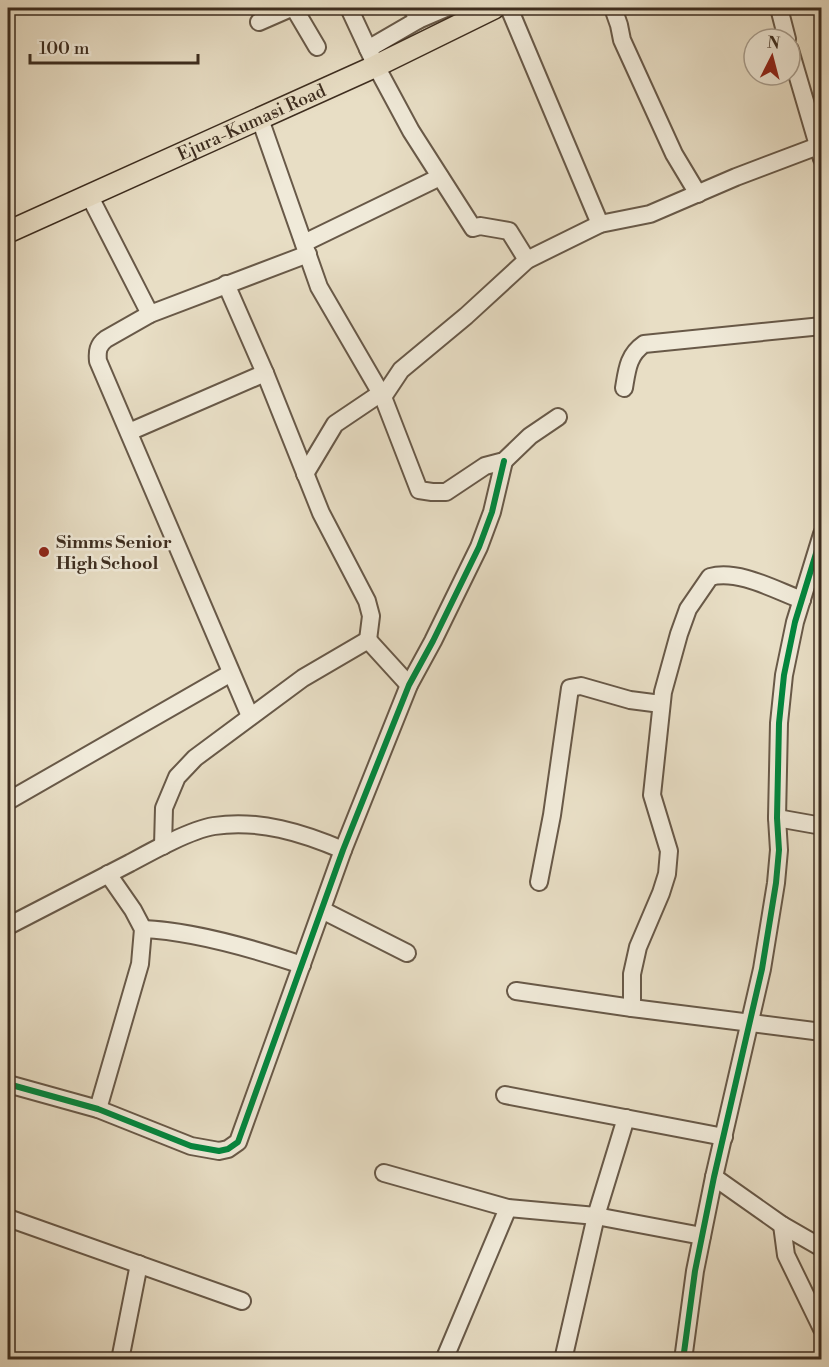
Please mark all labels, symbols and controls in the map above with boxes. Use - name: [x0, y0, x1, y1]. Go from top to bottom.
- scale bar: [30, 27, 198, 65]
- north arrow: [742, 27, 802, 87]
- text: N: [766, 32, 781, 54]
- text: 100 m: [39, 37, 90, 60]
- street label: Ejura-Kumasi Road: [173, 78, 330, 166]
- place label: Simms Senior High School: [56, 531, 172, 575]
- marker: Simms Senior High School: [37, 545, 51, 559]

